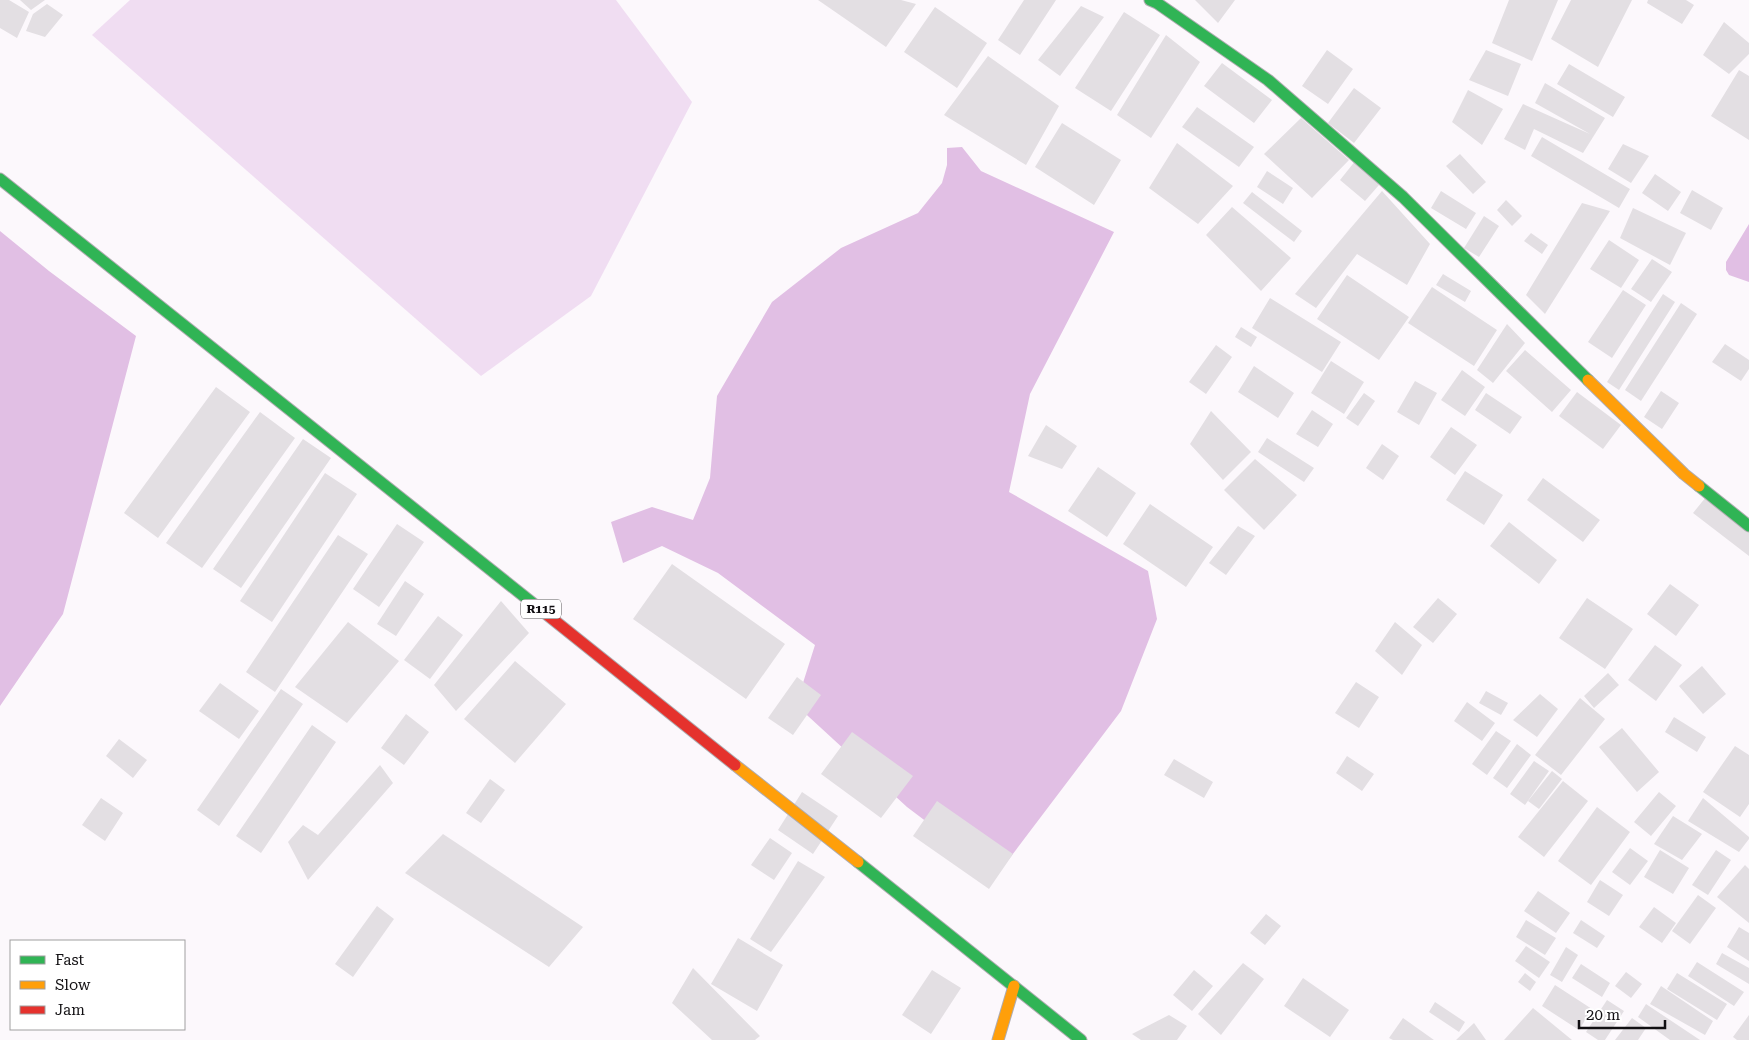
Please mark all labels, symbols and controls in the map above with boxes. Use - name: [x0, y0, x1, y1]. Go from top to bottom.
- road number: R115: [521, 600, 561, 618]
- legend: [10, 940, 185, 1030]
- text: Fast: [55, 951, 85, 969]
- text: Slow: [55, 976, 91, 994]
- scale bar: [1579, 998, 1665, 1030]
- text: Jam: [55, 1001, 85, 1019]
- text: 20 m: [1586, 1006, 1621, 1024]

